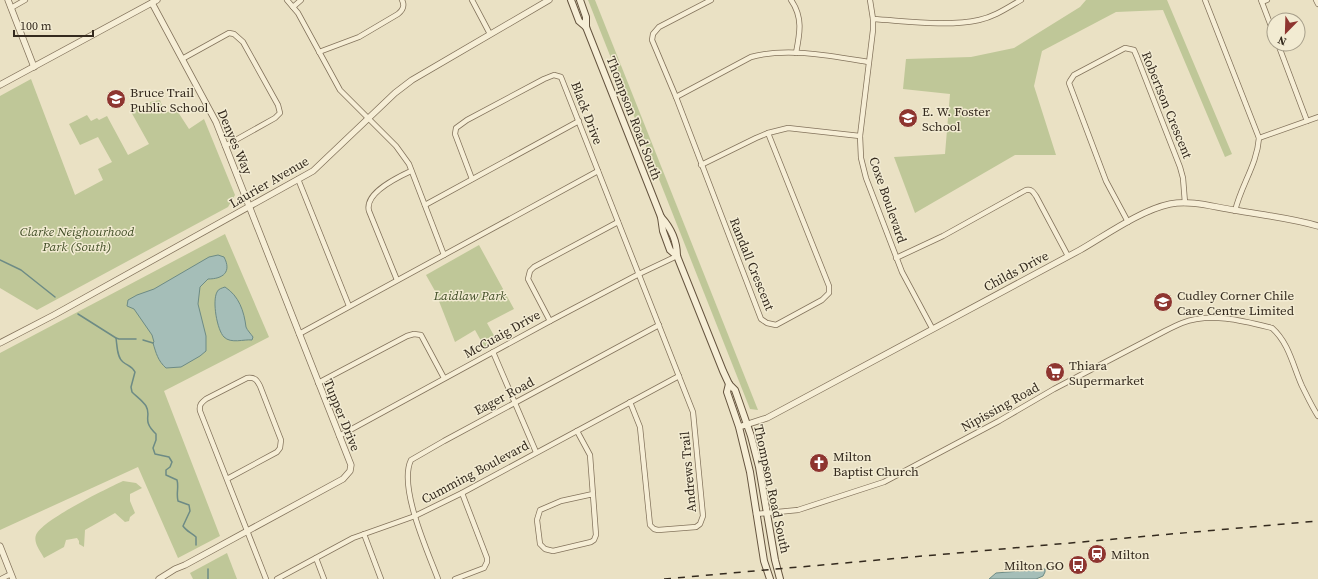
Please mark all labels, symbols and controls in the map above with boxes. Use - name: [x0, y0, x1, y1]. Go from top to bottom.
- scale bar: [14, 12, 93, 38]
- north arrow: [1266, 12, 1306, 52]
- text: 100 m: [20, 18, 52, 34]
- text: N: [1276, 32, 1289, 49]
- street label: Robertson Crescent: [1138, 49, 1197, 162]
- street label: Thompson Road South: [603, 54, 666, 183]
- street label: Black Drive: [567, 79, 607, 147]
- place label: Bruce Trail Public School: [130, 84, 209, 116]
- school or university icon: Bruce Trail Public School: [105, 88, 127, 110]
- place label: E. W. Foster School: [922, 103, 991, 135]
- street label: Denyes Way: [214, 107, 257, 178]
- school or university icon: E. W. Foster School: [897, 107, 919, 129]
- street label: Laurier Avenue: [226, 152, 312, 212]
- street label: Coxe Boulevard: [865, 155, 911, 246]
- street label: Randall Crescent: [726, 215, 779, 314]
- park label: Clarke Neighourhood Park (South): [20, 223, 134, 255]
- street label: Childs Drive: [981, 247, 1052, 295]
- park label: Laidlaw Park: [433, 287, 507, 304]
- place label: Cudley Corner Chile Care Centre Limited: [1177, 287, 1295, 319]
- school or university icon: Cudley Corner Chile Care Centre Limited: [1152, 291, 1174, 313]
- street label: McCuaig Drive: [461, 306, 544, 362]
- place label: Thiara Supermarket: [1069, 357, 1145, 389]
- supermarket icon: Thiara Supermarket: [1044, 361, 1066, 383]
- street label: Eager Road: [471, 373, 537, 419]
- street label: Tupper Drive: [320, 376, 364, 454]
- street label: Nipissing Road: [958, 378, 1043, 436]
- street label: Thompson Road South: [750, 423, 794, 555]
- street label: Andrews Trail: [676, 431, 700, 513]
- street label: Cumming Boulevard: [418, 436, 532, 508]
- place label: Milton Baptist Church: [833, 448, 919, 480]
- church icon: Milton Baptist Church: [808, 452, 830, 474]
- station icon: Milton: [1086, 543, 1108, 565]
- place label: Milton: [1111, 546, 1150, 563]
- bus stop icon: Milton GO: [1067, 554, 1089, 576]
- place label: Milton GO: [1004, 557, 1064, 574]

